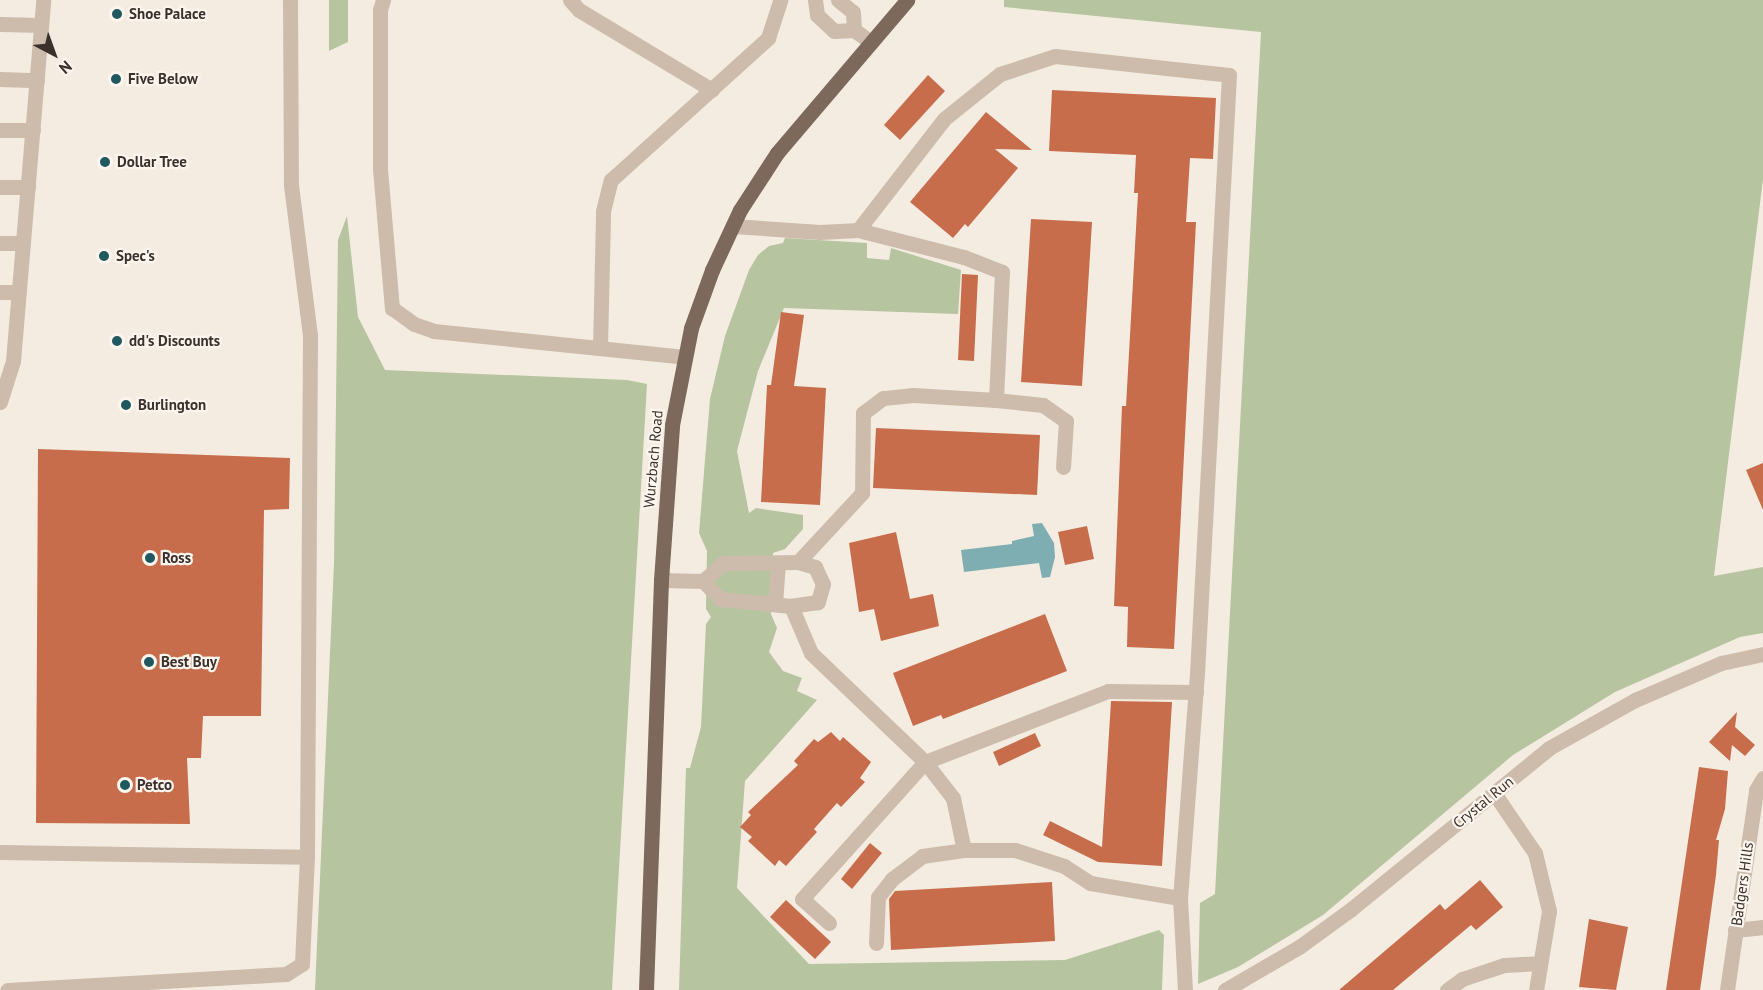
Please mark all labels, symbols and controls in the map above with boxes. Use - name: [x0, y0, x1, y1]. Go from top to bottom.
- place label: Shoe Palace: [129, 5, 206, 23]
- marker: Shoe Palace: [110, 7, 124, 21]
- north arrow: [24, 24, 84, 84]
- text: N: [55, 57, 76, 79]
- place label: Five Below: [128, 70, 198, 88]
- marker: Five Below: [109, 72, 123, 86]
- place label: Dollar Tree: [117, 153, 187, 171]
- marker: Dollar Tree: [98, 155, 112, 169]
- place label: Spec's: [116, 247, 155, 265]
- marker: Spec's: [97, 249, 111, 263]
- place label: dd's Discounts: [129, 332, 220, 350]
- marker: dd's Discounts: [110, 334, 124, 348]
- place label: Burlington: [138, 396, 206, 414]
- marker: Burlington: [119, 398, 133, 412]
- street label: Wurzbach Road: [640, 409, 666, 509]
- place label: Ross: [162, 549, 191, 567]
- marker: Ross: [143, 551, 157, 565]
- place label: Best Buy: [161, 653, 217, 671]
- marker: Best Buy: [142, 655, 156, 669]
- street label: Crystal Run: [1449, 772, 1517, 832]
- place label: Petco: [137, 776, 172, 794]
- marker: Petco: [118, 778, 132, 792]
- street label: Badgers Hills: [1727, 841, 1757, 927]

